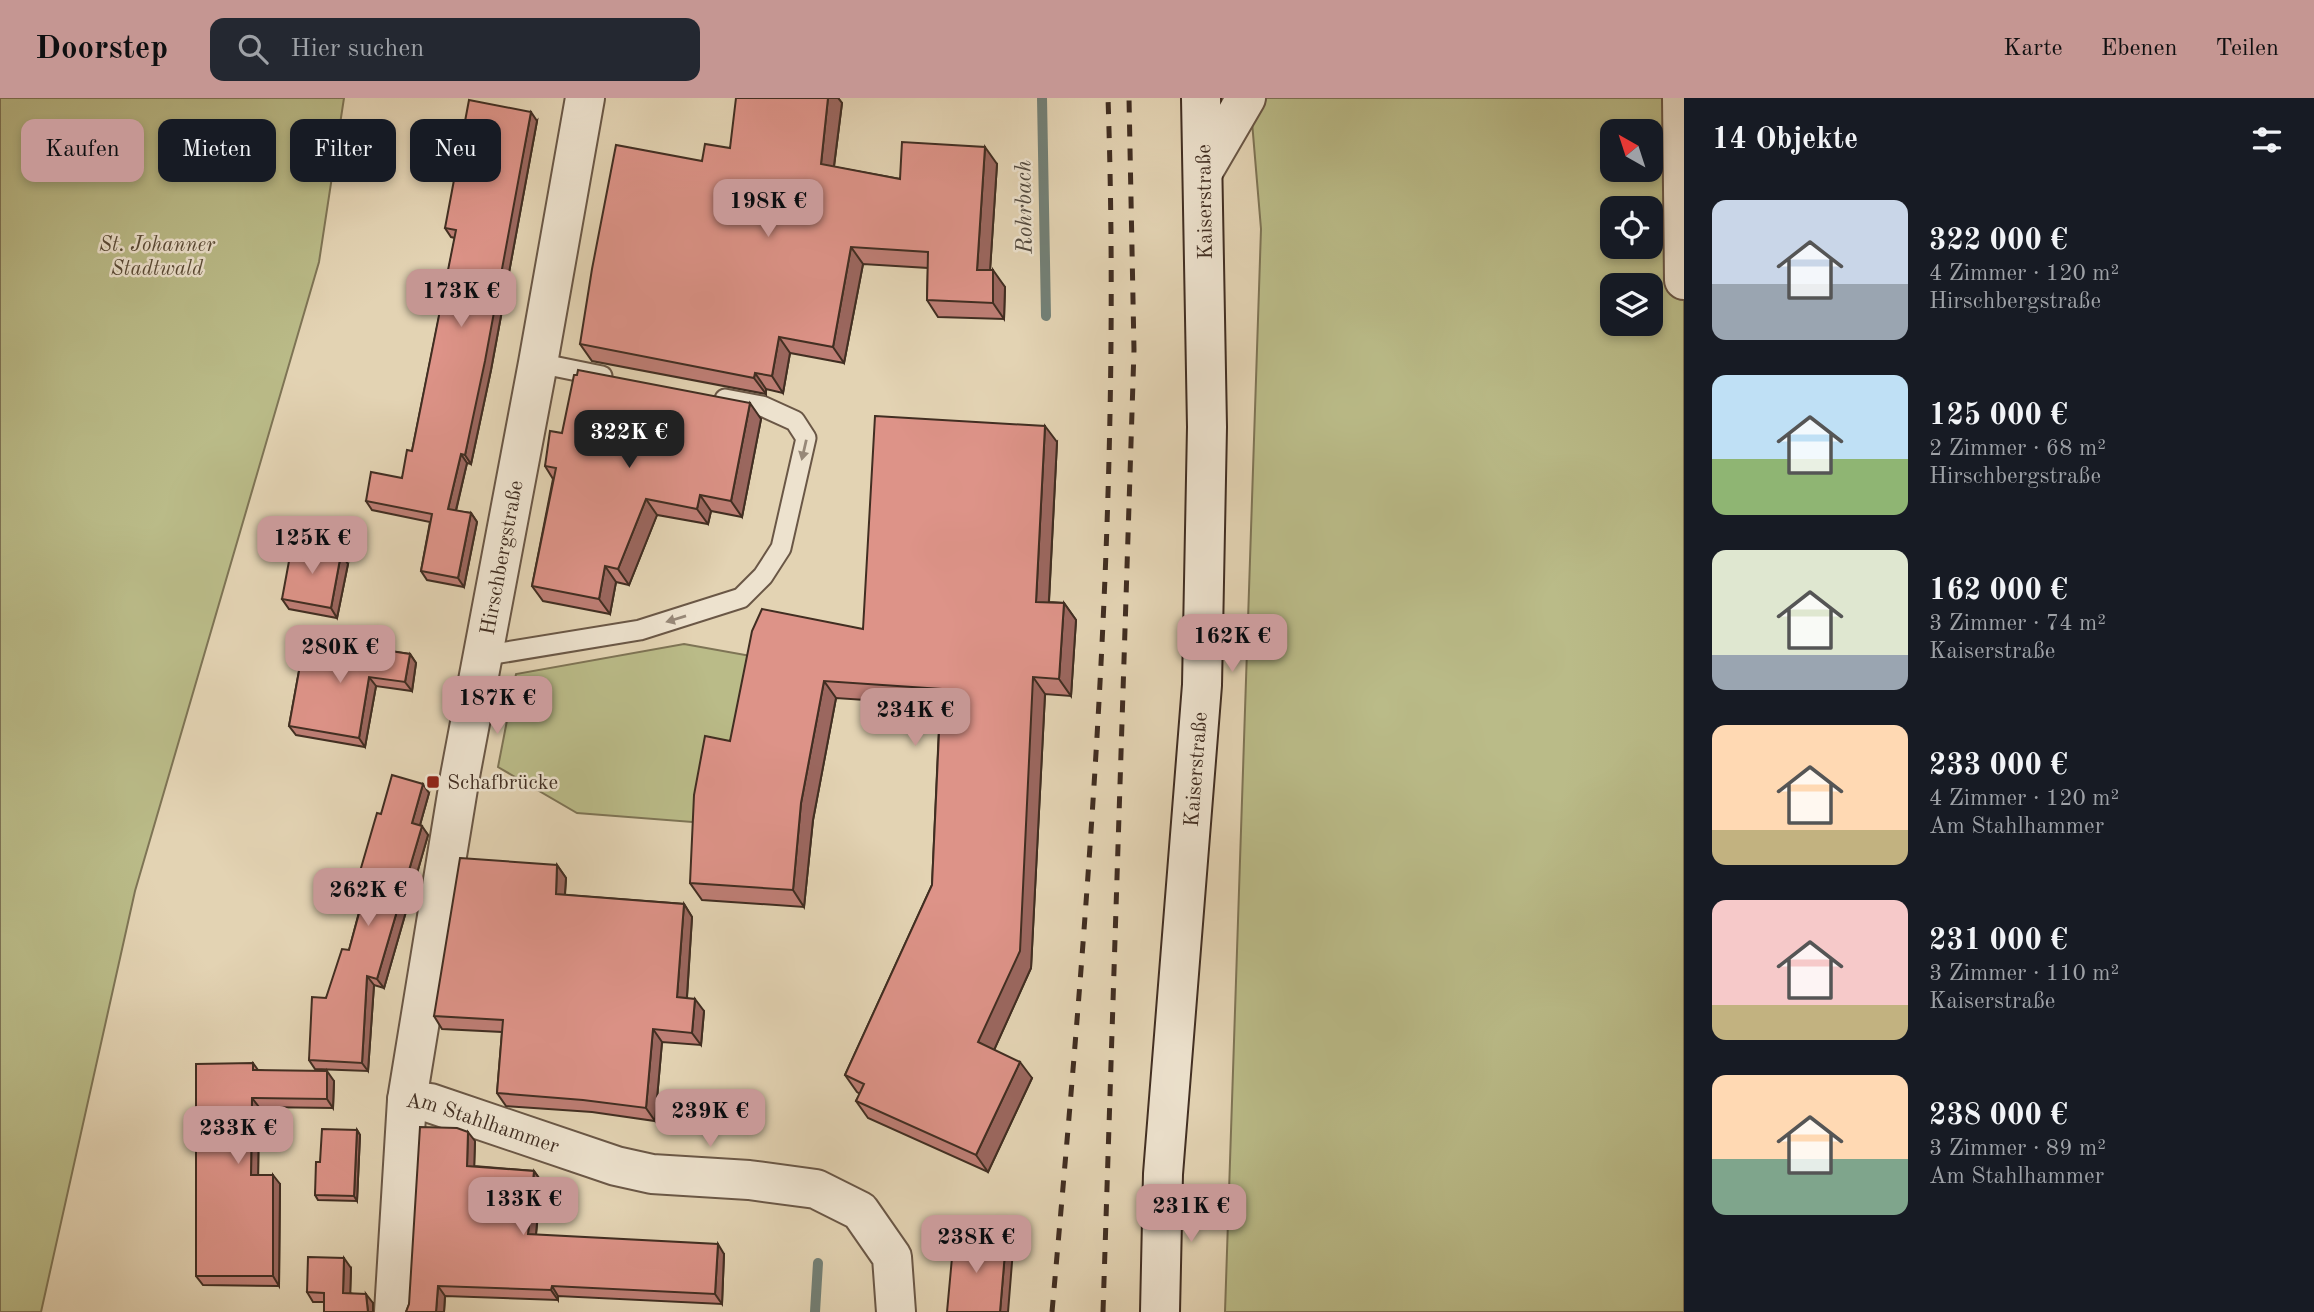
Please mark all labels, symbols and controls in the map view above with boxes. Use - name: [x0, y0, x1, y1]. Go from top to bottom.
- search box: [210, 18, 700, 81]
- icon: search: [234, 30, 272, 68]
- text: Doorstep: [35, 33, 168, 66]
- text: Hier suchen: [290, 36, 424, 62]
- text: Karte: [2003, 37, 2063, 61]
- text: Ebenen: [2101, 37, 2177, 61]
- text: Teilen: [2215, 37, 2279, 61]
- chip: Kaufen: [21, 119, 144, 182]
- chip: Mieten: [158, 119, 276, 182]
- chip: Filter: [290, 119, 396, 182]
- chip: Neu: [410, 119, 501, 182]
- north arrow: [1600, 119, 1662, 182]
- map controls: [1600, 119, 1663, 336]
- icon: filters: [2248, 121, 2286, 159]
- text: 14 Objekte: [1712, 125, 1858, 155]
- street label: Kaiserstraße: [1194, 144, 1217, 260]
- water label: Rohrbach: [1012, 160, 1037, 255]
- pin: 198K €: [711, 180, 825, 239]
- text: 198K €: [729, 190, 807, 213]
- button: locate: [1600, 196, 1663, 259]
- text: 322 000 €: [1929, 226, 2068, 256]
- icon: home: [1768, 228, 1852, 312]
- park label: St. Johanner Stadtwald: [99, 235, 216, 280]
- text: 4 Zimmer · 120 m²: [1929, 262, 2119, 285]
- pin: 173K €: [404, 270, 518, 329]
- button: layers: [1600, 273, 1663, 336]
- text: 173K €: [422, 280, 500, 303]
- text: Hirschbergstraße: [1929, 290, 2101, 313]
- text: 125 000 €: [1929, 401, 2068, 431]
- icon: home: [1768, 403, 1852, 487]
- pin: 322K €: [572, 410, 686, 470]
- text: 322K €: [590, 421, 668, 444]
- text: 2 Zimmer · 68 m²: [1929, 437, 2106, 460]
- one-way arrow: [798, 439, 809, 461]
- text: Hirschbergstraße: [1929, 465, 2101, 488]
- street label: Hirschbergstraße: [478, 479, 528, 637]
- pin: 125K €: [255, 517, 369, 576]
- text: 125K €: [273, 527, 351, 550]
- text: 162 000 €: [1929, 576, 2068, 606]
- icon: home: [1768, 578, 1852, 662]
- text: 3 Zimmer · 74 m²: [1929, 612, 2106, 635]
- one-way arrow: [665, 614, 686, 624]
- pin: 162K €: [1175, 614, 1289, 674]
- text: 162K €: [1193, 625, 1271, 648]
- pin: 280K €: [283, 626, 397, 685]
- text: 280K €: [301, 636, 379, 659]
- text: Kaiserstraße: [1929, 640, 2055, 663]
- pin: 187K €: [440, 676, 554, 736]
- text: 187K €: [458, 687, 536, 710]
- pin: 234K €: [858, 688, 972, 748]
- text: 234K €: [876, 699, 954, 722]
- street label: Kaiserstraße: [1182, 711, 1212, 828]
- text: 233 000 €: [1929, 751, 2068, 781]
- icon: home: [1768, 753, 1852, 837]
- place label: Schafbrücke: [447, 773, 558, 794]
- marker: Schafbrücke: [425, 774, 441, 790]
- text: 4 Zimmer · 120 m²: [1929, 787, 2119, 810]
- text: Am Stahlhammer: [1929, 815, 2104, 838]
- pin: 262K €: [311, 868, 425, 928]
- text: 262K €: [329, 879, 407, 902]
- text: 231 000 €: [1929, 926, 2068, 956]
- icon: home: [1768, 928, 1852, 1012]
- text: 3 Zimmer · 110 m²: [1929, 962, 2119, 985]
- text: Kaiserstraße: [1929, 990, 2055, 1013]
- pin: 239K €: [653, 1090, 767, 1149]
- street label: Am Stahlhammer: [404, 1091, 562, 1158]
- text: 239K €: [671, 1100, 749, 1123]
- text: 238 000 €: [1929, 1101, 2068, 1131]
- icon: home: [1768, 1103, 1852, 1187]
- pin: 233K €: [181, 1107, 295, 1166]
- text: 233K €: [199, 1117, 277, 1140]
- text: 3 Zimmer · 89 m²: [1929, 1137, 2106, 1160]
- text: Am Stahlhammer: [1929, 1165, 2104, 1188]
- pin: 133K €: [466, 1178, 580, 1237]
- pin: 231K €: [1134, 1184, 1248, 1244]
- text: 133K €: [484, 1188, 562, 1211]
- text: 231K €: [1152, 1195, 1230, 1218]
- pin: 238K €: [919, 1216, 1033, 1275]
- text: 238K €: [937, 1226, 1015, 1249]

